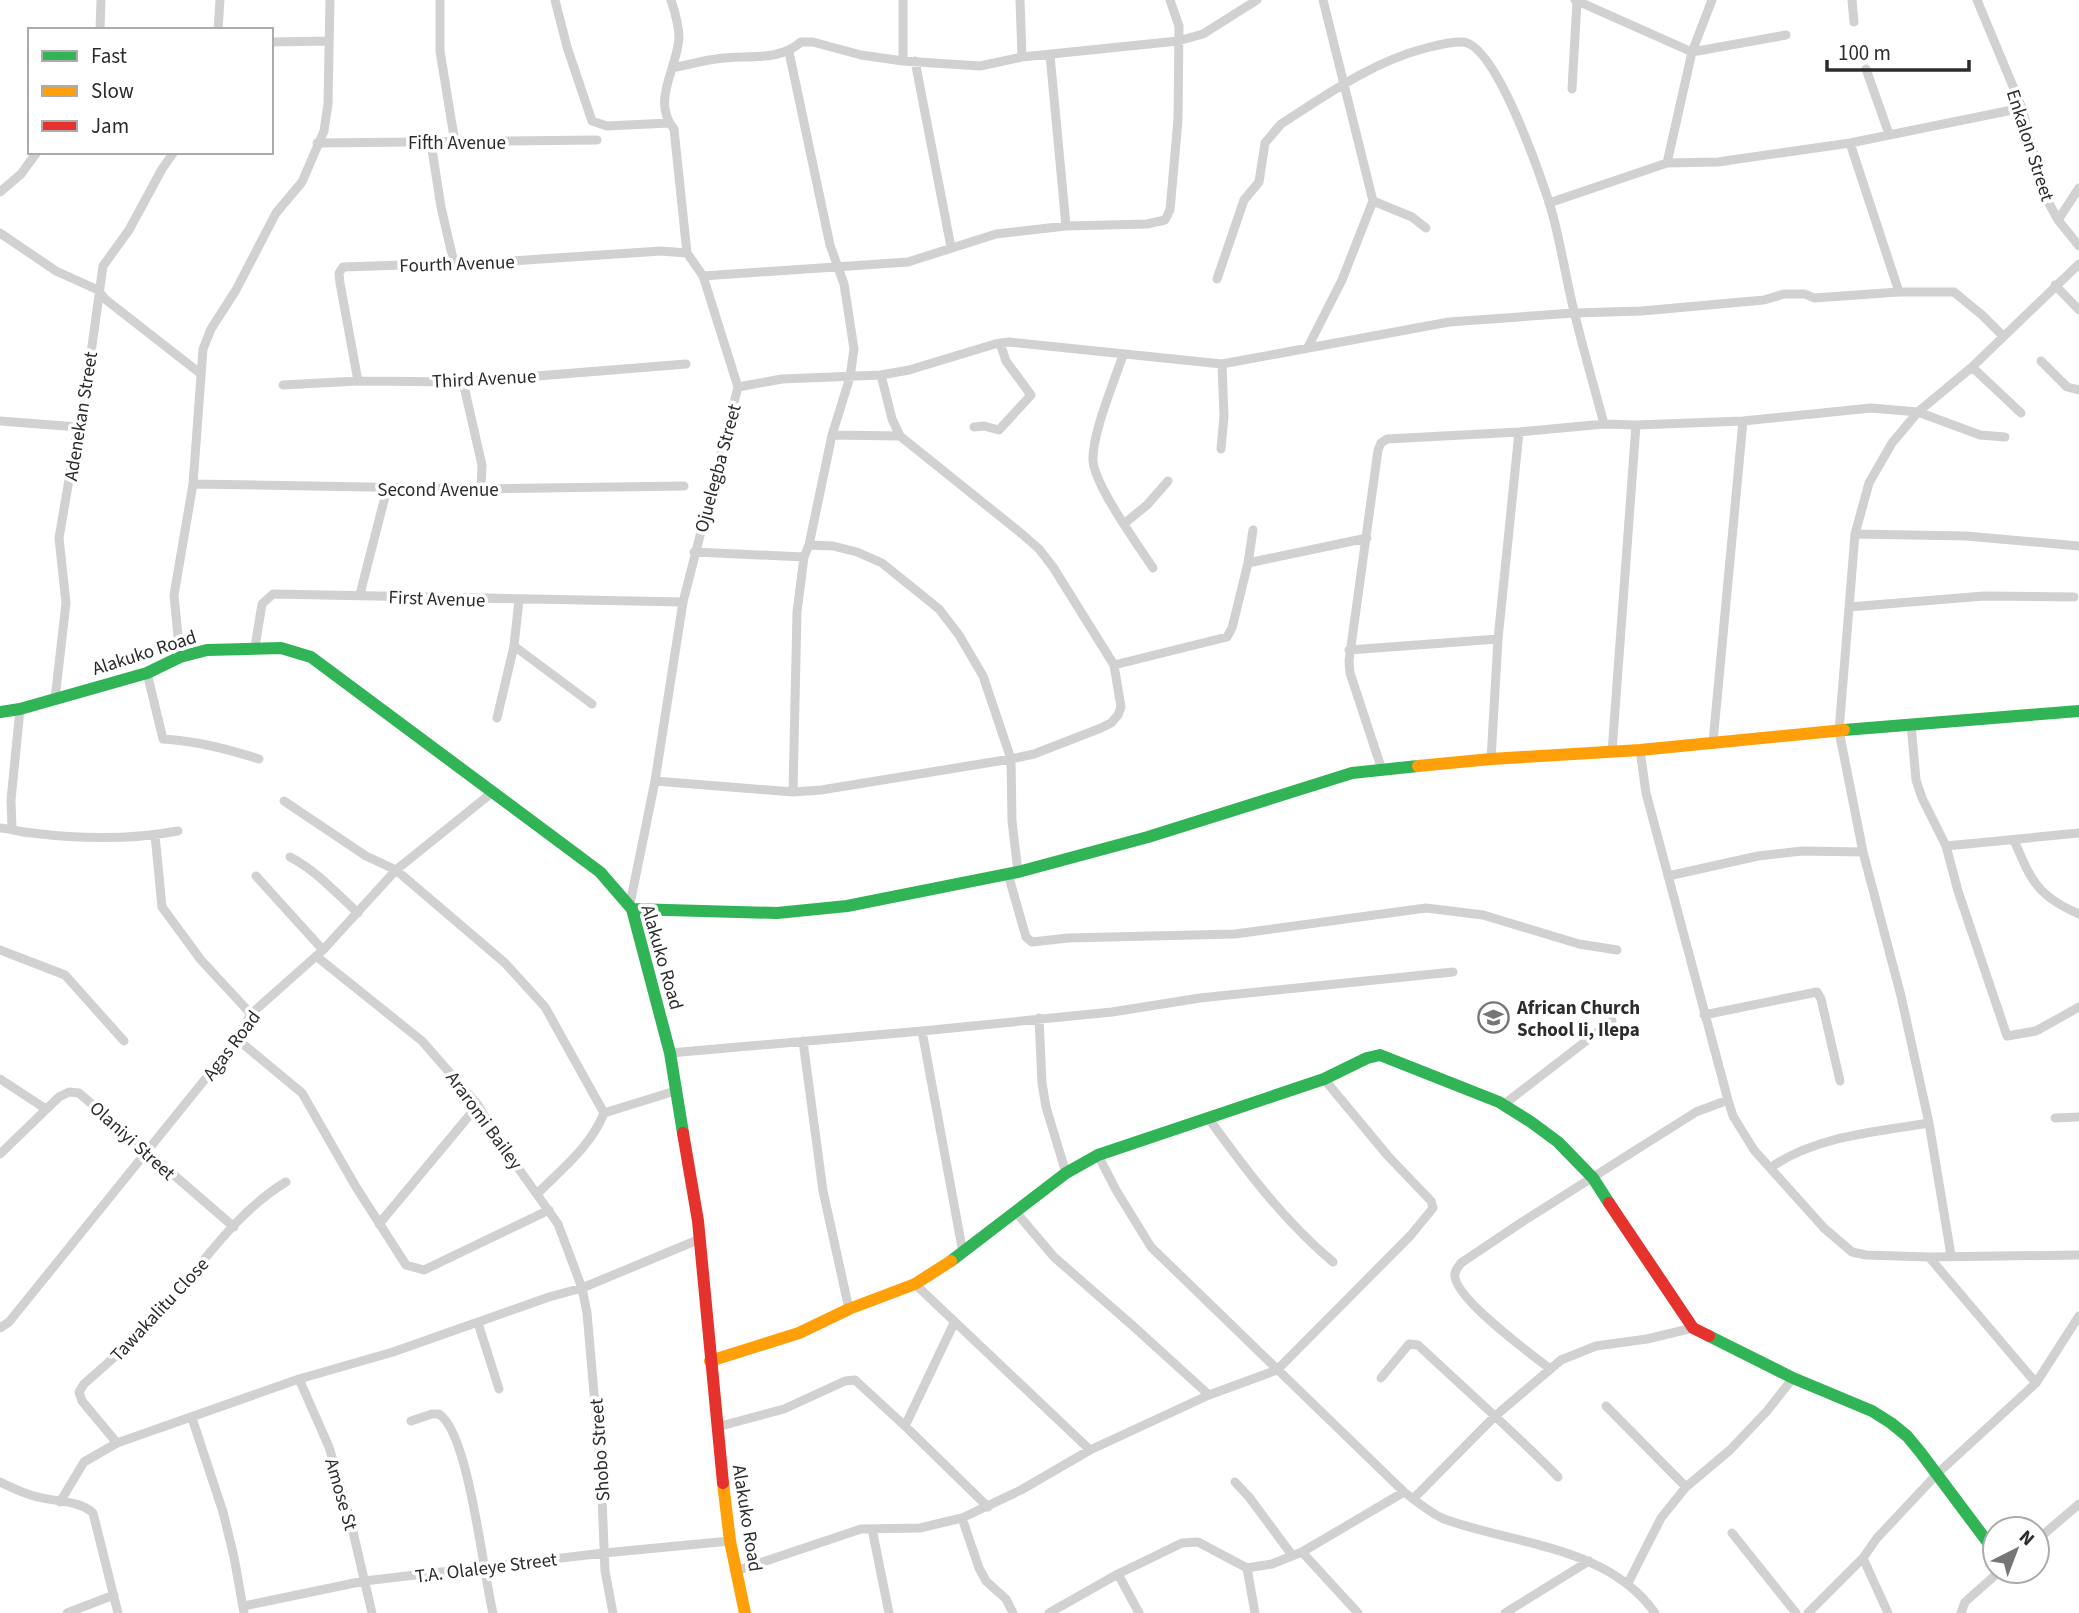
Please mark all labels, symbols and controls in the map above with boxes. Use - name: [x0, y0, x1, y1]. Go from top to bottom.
- legend: [28, 28, 273, 154]
- scale bar: [1827, 28, 1969, 72]
- text: 100 m: [1838, 38, 1891, 68]
- text: Fast: [91, 41, 127, 71]
- text: Slow: [91, 76, 134, 106]
- street label: Enkalon Street: [1999, 86, 2061, 205]
- text: Jam: [91, 111, 129, 141]
- street label: Fifth Avenue: [408, 130, 506, 157]
- street label: Fourth Avenue: [399, 249, 515, 280]
- street label: Adenekan Street: [58, 349, 105, 483]
- street label: Third Avenue: [431, 363, 537, 396]
- street label: Ojuelegba Street: [688, 401, 749, 536]
- street label: Second Avenue: [377, 477, 499, 504]
- street label: First Avenue: [388, 584, 486, 615]
- street label: Alakuko Road: [89, 624, 200, 683]
- street label: Alakuko Road: [634, 902, 689, 1013]
- place label: African Church School Ii, Ilepa: [1516, 995, 1640, 1044]
- school or university icon: African Church School Ii, Ilepa: [1477, 1001, 1511, 1035]
- street label: Agas Road: [197, 1005, 268, 1087]
- street label: Araromi Bailey: [439, 1066, 529, 1176]
- street label: Olaniyi Street: [83, 1095, 181, 1187]
- street label: Tawakalitu Close: [105, 1252, 216, 1368]
- street label: Shobo Street: [583, 1397, 618, 1502]
- street label: Amose St: [317, 1455, 364, 1534]
- street label: Alakuko Road: [725, 1463, 768, 1574]
- north arrow: [1981, 1515, 2051, 1585]
- text: N: [2013, 1524, 2040, 1553]
- street label: T.A. Olaleye Street: [414, 1546, 559, 1591]

